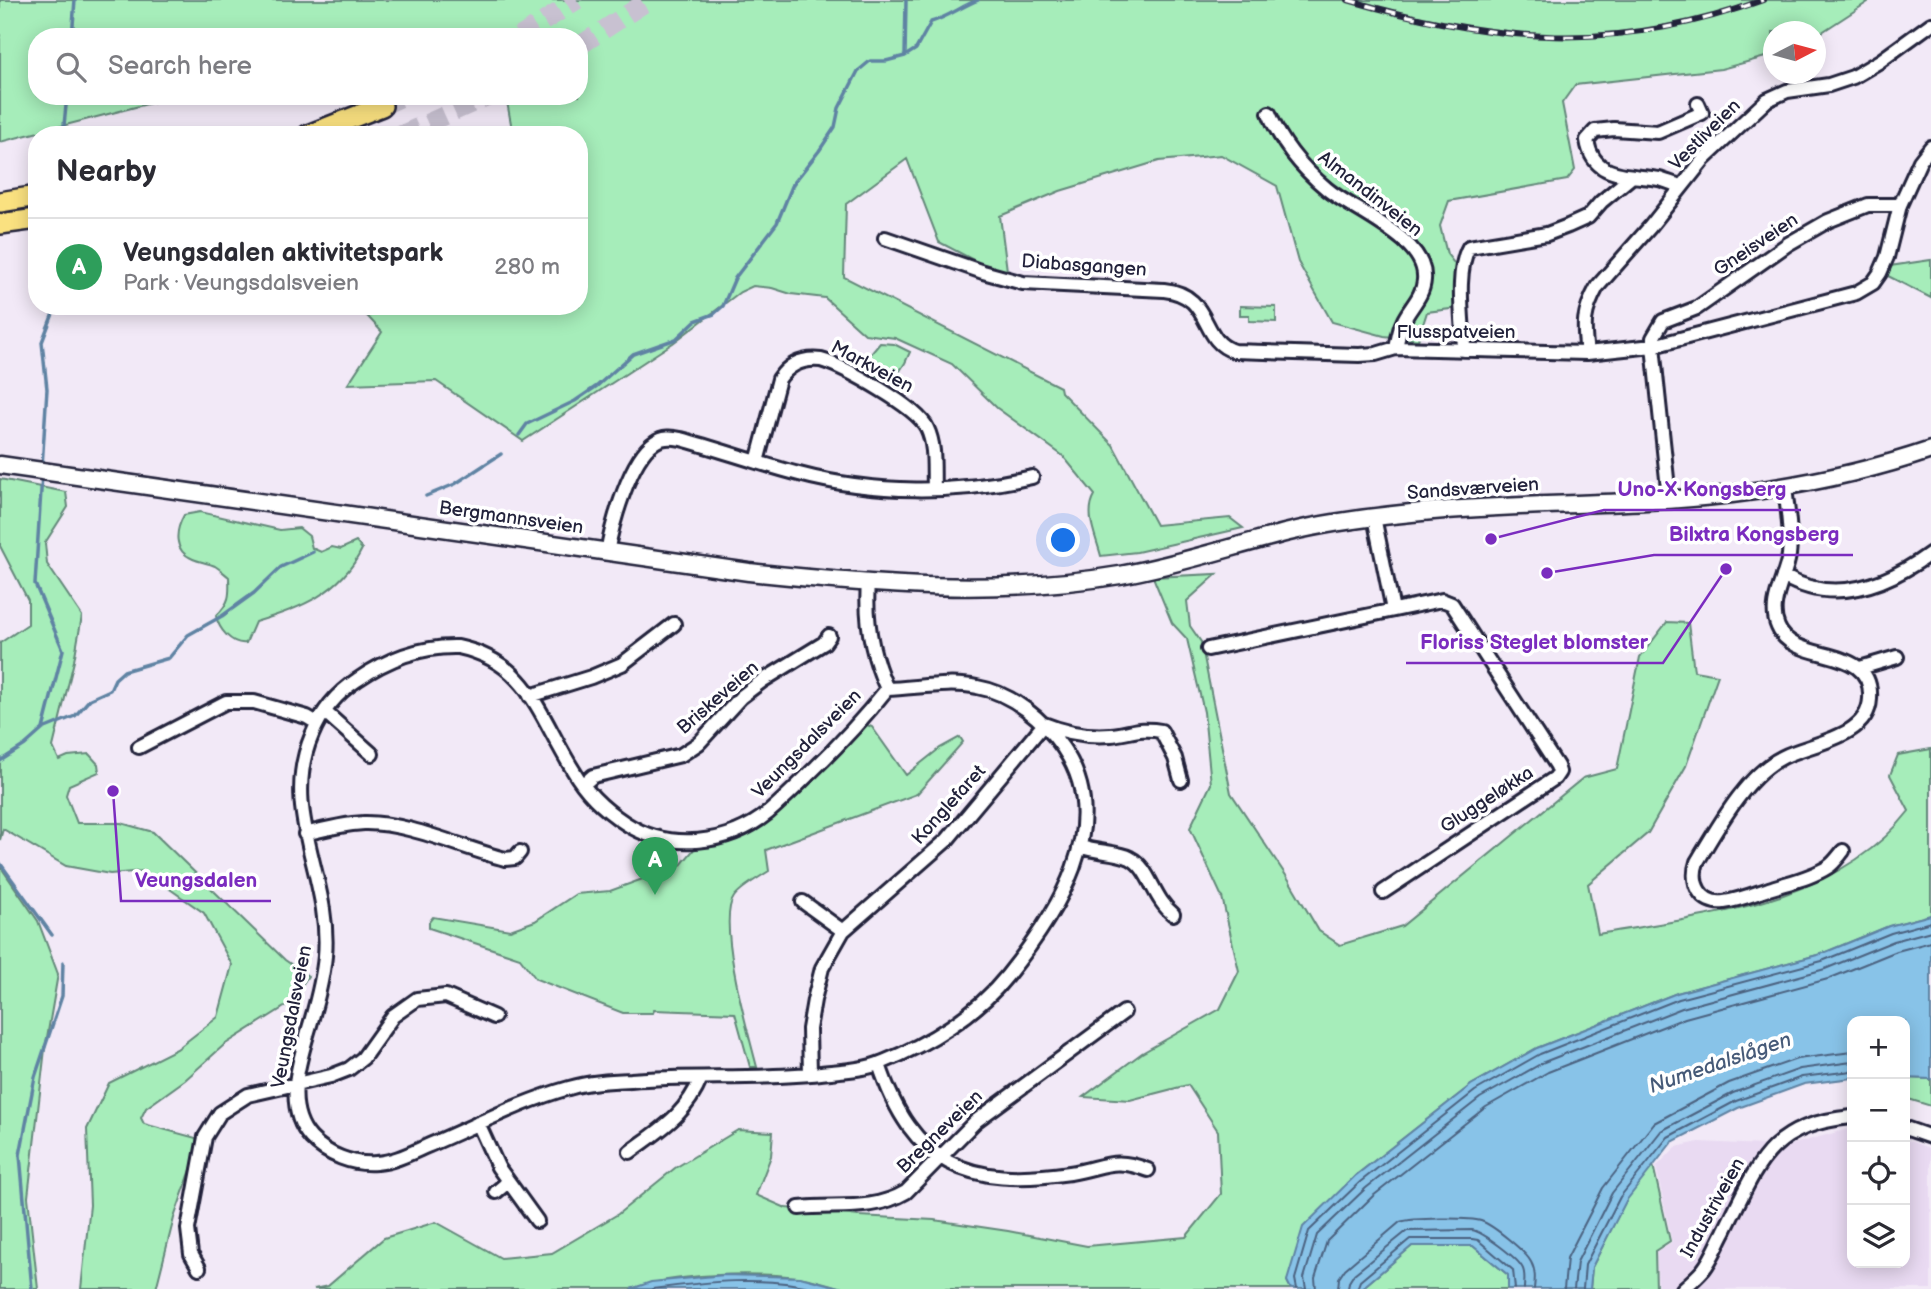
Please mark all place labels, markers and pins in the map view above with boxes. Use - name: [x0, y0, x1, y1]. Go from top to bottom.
- callout: Uno-X Kongsberg: [1604, 468, 1801, 510]
- callout: Bilxtra Kongsberg: [1654, 513, 1853, 555]
- callout: Floriss Steglet blomster: [1406, 621, 1663, 663]
- pin: A: [632, 837, 678, 895]
- callout: Veungsdalen: [121, 859, 271, 901]

